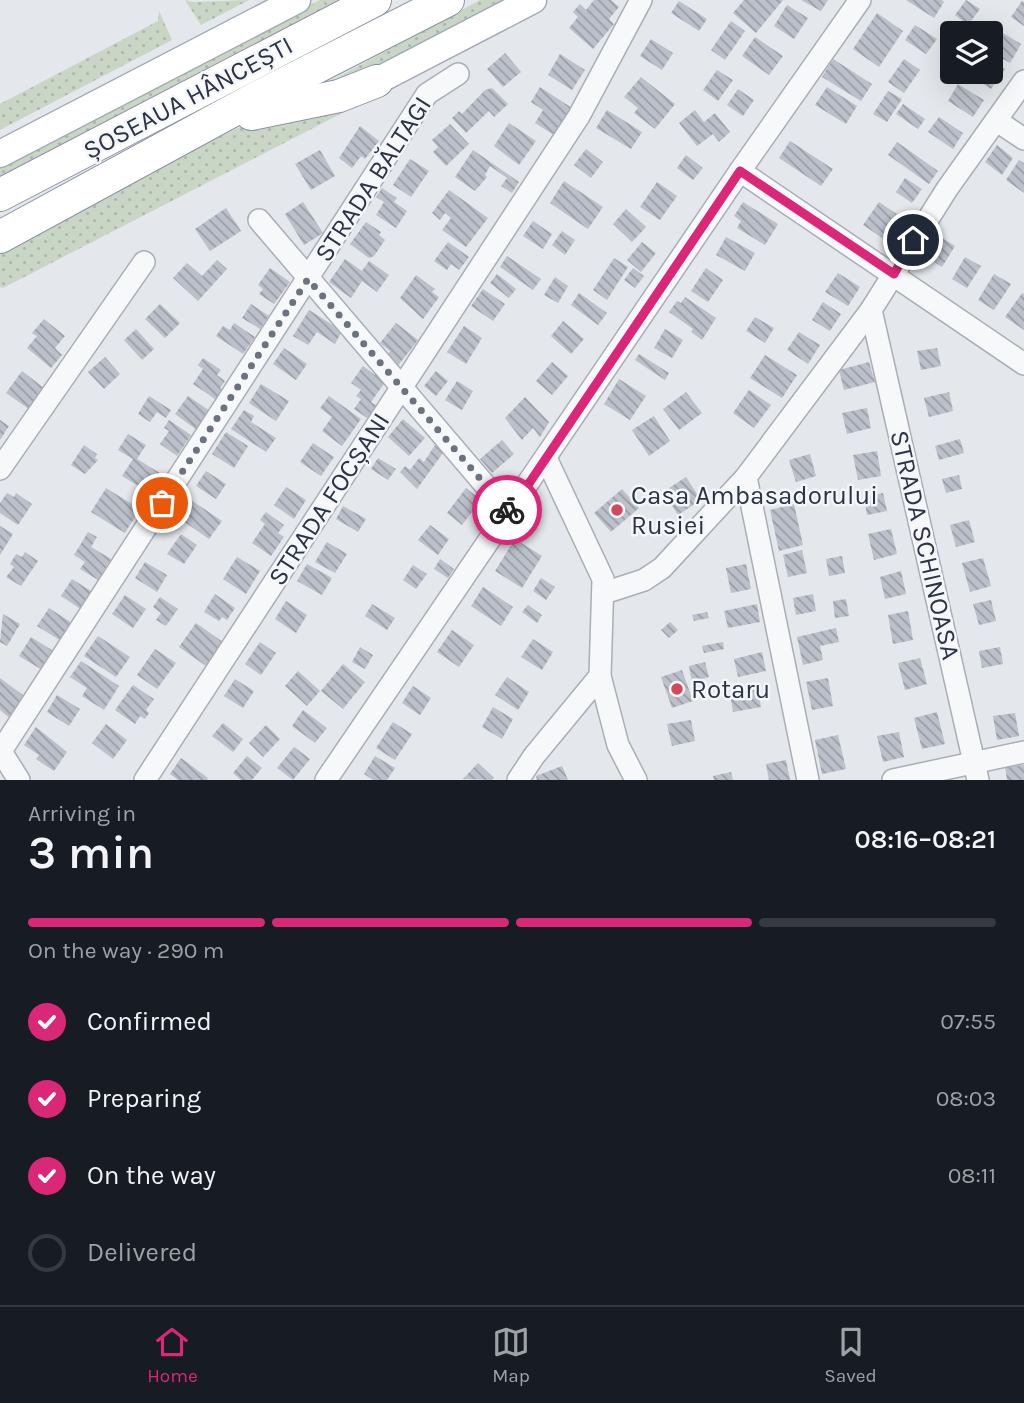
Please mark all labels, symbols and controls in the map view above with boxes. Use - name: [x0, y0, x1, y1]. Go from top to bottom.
- map controls: [940, 21, 1003, 84]
- button: layers: [940, 21, 1003, 84]
- street label: ȘOSEAUA HÂNCEȘTI: [78, 30, 298, 166]
- street label: STRADA BĂLTAGI: [308, 91, 438, 267]
- pin: [883, 210, 943, 270]
- icon: home: [894, 221, 932, 259]
- street label: STRADA FOCȘANI: [262, 407, 396, 591]
- street label: STRADA SCHINOASA: [884, 427, 966, 663]
- pin: [132, 473, 192, 533]
- courier: [472, 475, 542, 545]
- place label: Casa Ambasadorului Rusiei: [631, 480, 878, 541]
- icon: bag: [143, 484, 181, 522]
- icon: bike: [488, 491, 526, 529]
- marker: Casa Ambasadorului Rusiei: [609, 502, 625, 518]
- place label: Rotaru: [691, 674, 770, 705]
- marker: Rotaru: [669, 681, 685, 697]
- text: Arriving in: [28, 800, 136, 827]
- text: 08:16–08:21: [855, 824, 996, 855]
- text: 3 min: [28, 826, 154, 880]
- text: On the way · 290 m: [28, 937, 224, 964]
- icon: check: [28, 1003, 66, 1041]
- text: Confirmed: [87, 1006, 212, 1037]
- text: 07:55: [940, 1008, 996, 1035]
- icon: check: [28, 1080, 66, 1118]
- text: Preparing: [87, 1083, 201, 1114]
- text: 08:03: [936, 1085, 996, 1112]
- icon: check: [28, 1157, 66, 1195]
- text: On the way: [87, 1160, 216, 1191]
- text: 08:11: [948, 1162, 996, 1189]
- text: Delivered: [87, 1237, 197, 1268]
- tab: Home: [147, 1323, 198, 1387]
- tab: Map: [492, 1323, 530, 1387]
- tab: Saved: [824, 1323, 877, 1387]

